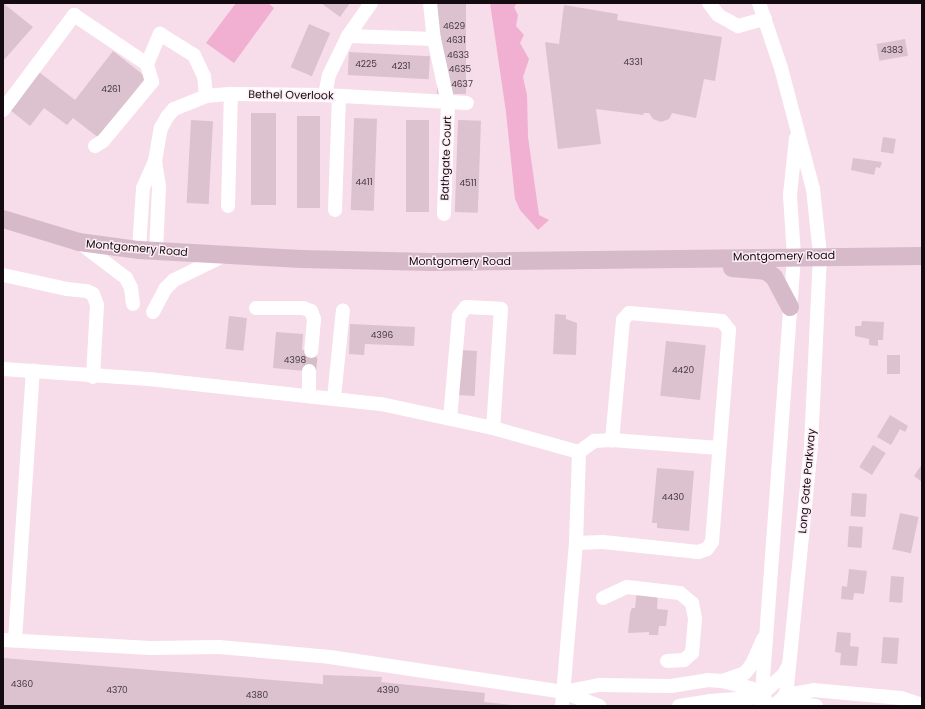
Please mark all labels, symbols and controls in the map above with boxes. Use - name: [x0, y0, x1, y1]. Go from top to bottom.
- house number: 4629: [443, 21, 465, 31]
- house number: 4631: [446, 35, 466, 45]
- house number: 4383: [881, 45, 903, 55]
- house number: 4633: [447, 50, 469, 60]
- house number: 4331: [623, 57, 643, 67]
- house number: 4225: [355, 59, 377, 69]
- house number: 4231: [391, 61, 411, 71]
- house number: 4635: [449, 64, 471, 74]
- house number: 4637: [451, 79, 473, 89]
- house number: 4261: [101, 84, 121, 94]
- street label: Bethel Overlook: [248, 88, 334, 102]
- street label: Bathgate Court: [438, 116, 454, 200]
- house number: 4411: [355, 177, 373, 187]
- house number: 4511: [459, 178, 477, 188]
- street label: Montgomery Road: [86, 237, 188, 259]
- street label: Montgomery Road: [733, 249, 835, 263]
- street label: Montgomery Road: [409, 254, 511, 268]
- house number: 4396: [371, 330, 393, 340]
- house number: 4398: [284, 355, 306, 365]
- house number: 4420: [672, 365, 694, 375]
- street label: Long Gate Parkway: [796, 428, 818, 534]
- house number: 4430: [662, 492, 684, 502]
- house number: 4360: [11, 679, 33, 689]
- house number: 4370: [106, 685, 128, 695]
- house number: 4390: [377, 685, 399, 695]
- house number: 4380: [246, 690, 268, 700]

